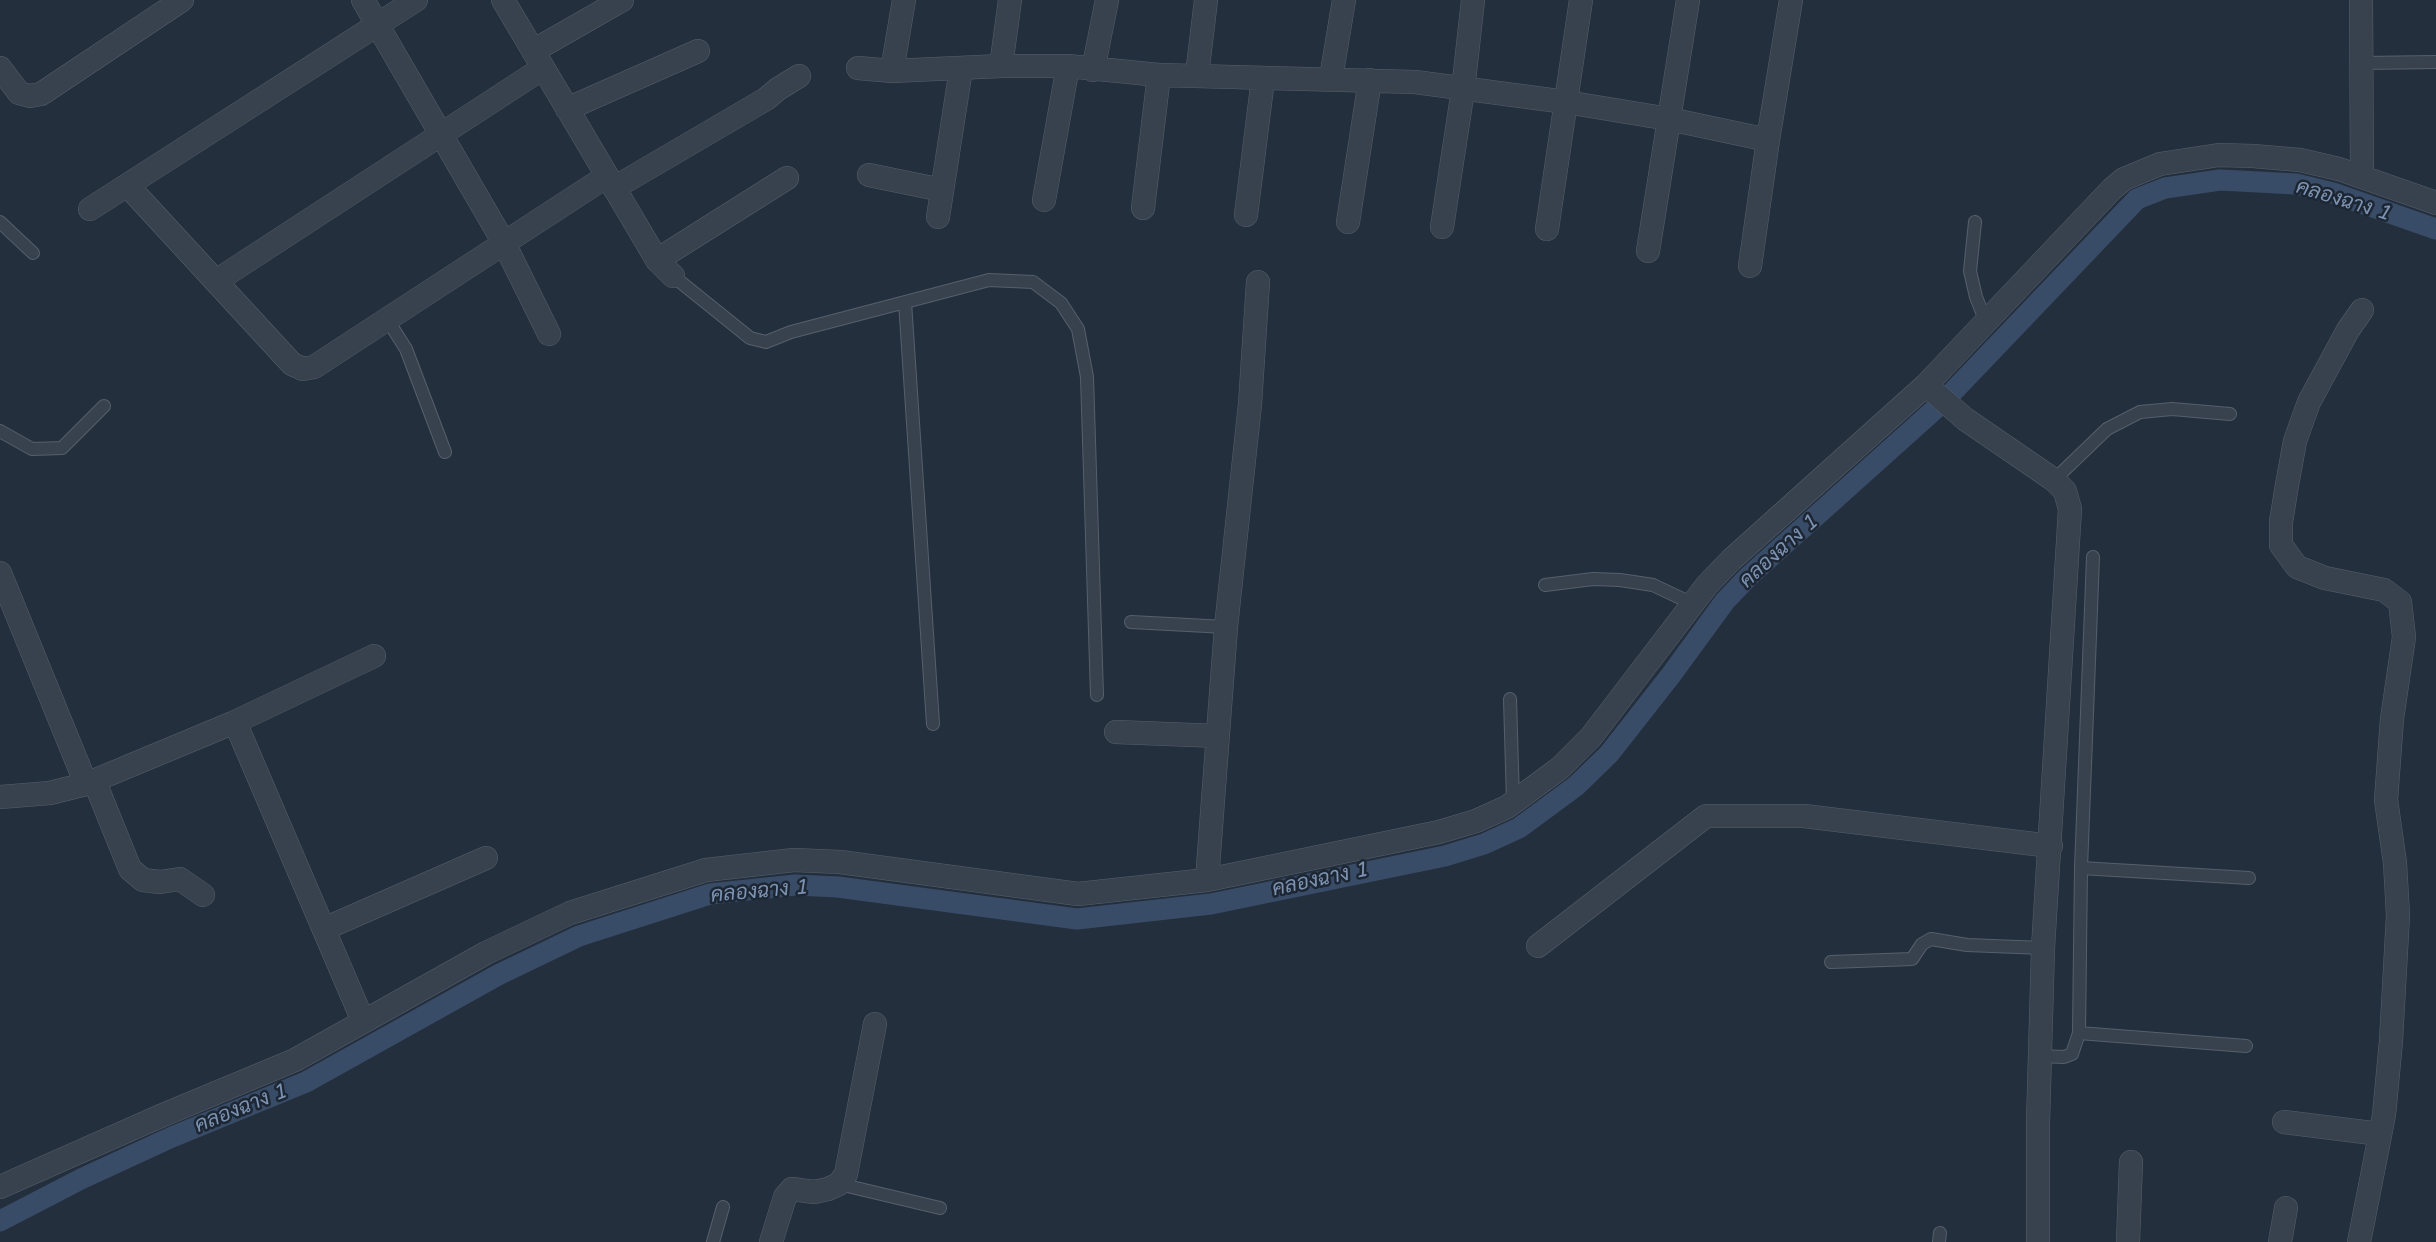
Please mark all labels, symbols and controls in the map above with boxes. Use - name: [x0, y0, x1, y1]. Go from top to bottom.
- water label: คลองฉาง 1: [2293, 175, 2393, 227]
- water label: คลองฉาง 1: [1735, 510, 1823, 594]
- water label: คลองฉาง 1: [1270, 858, 1370, 902]
- water label: คลองฉาง 1: [710, 875, 808, 909]
- water label: คลองฉาง 1: [191, 1079, 291, 1139]

